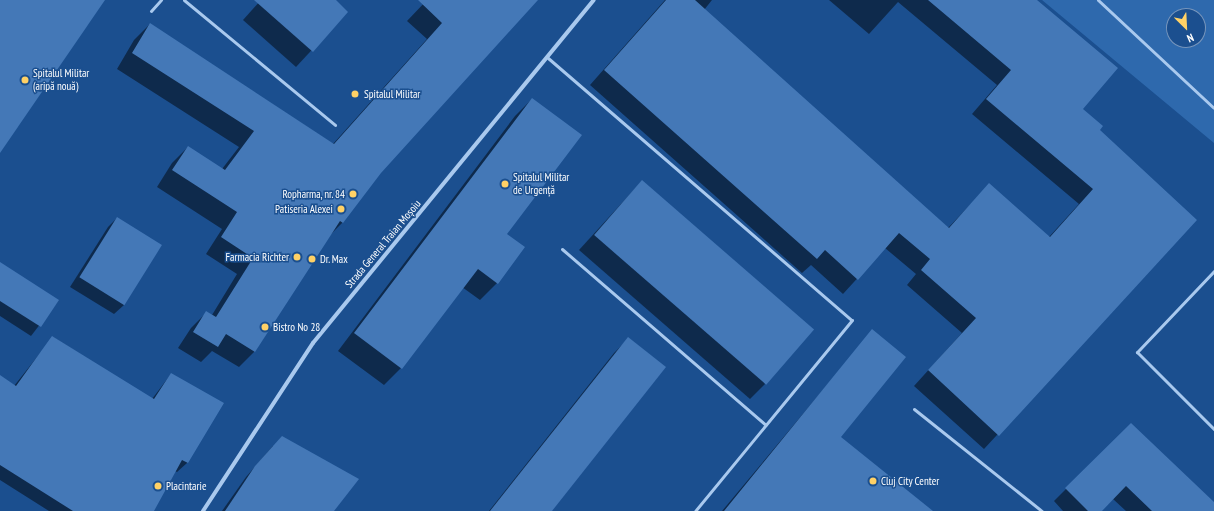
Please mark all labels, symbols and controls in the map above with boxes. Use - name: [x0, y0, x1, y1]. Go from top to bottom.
- north arrow: [1166, 8, 1206, 48]
- text: N: [1185, 30, 1196, 46]
- place label: Spitalul Militar (aripă nouă): [33, 67, 89, 93]
- marker: Spitalul Militar (aripă nouă): [20, 75, 30, 85]
- place label: Spitalul Militar: [364, 87, 420, 101]
- marker: Spitalul Militar: [349, 88, 361, 100]
- place label: Spitalul Militar de Urgență: [513, 171, 569, 197]
- marker: Spitalul Militar de Urgență: [500, 179, 510, 189]
- place label: Ropharma, nr. 84: [281, 187, 345, 201]
- marker: Ropharma, nr. 84: [348, 189, 358, 199]
- street label: Strada General Traian Moșoiu: [342, 197, 424, 291]
- place label: Patiseria Alexei: [275, 202, 333, 216]
- marker: Patiseria Alexei: [336, 204, 346, 214]
- place label: Farmacia Richter: [226, 250, 289, 264]
- marker: Farmacia Richter: [292, 252, 302, 262]
- place label: Dr. Max: [320, 252, 348, 266]
- marker: Dr. Max: [307, 254, 317, 264]
- place label: Bistro No 28: [273, 320, 320, 334]
- marker: Bistro No 28: [260, 322, 270, 332]
- place label: Cluj City Center: [881, 474, 940, 488]
- marker: Cluj City Center: [868, 476, 878, 486]
- place label: Placintarie: [166, 479, 206, 493]
- marker: Placintarie: [153, 481, 163, 491]

